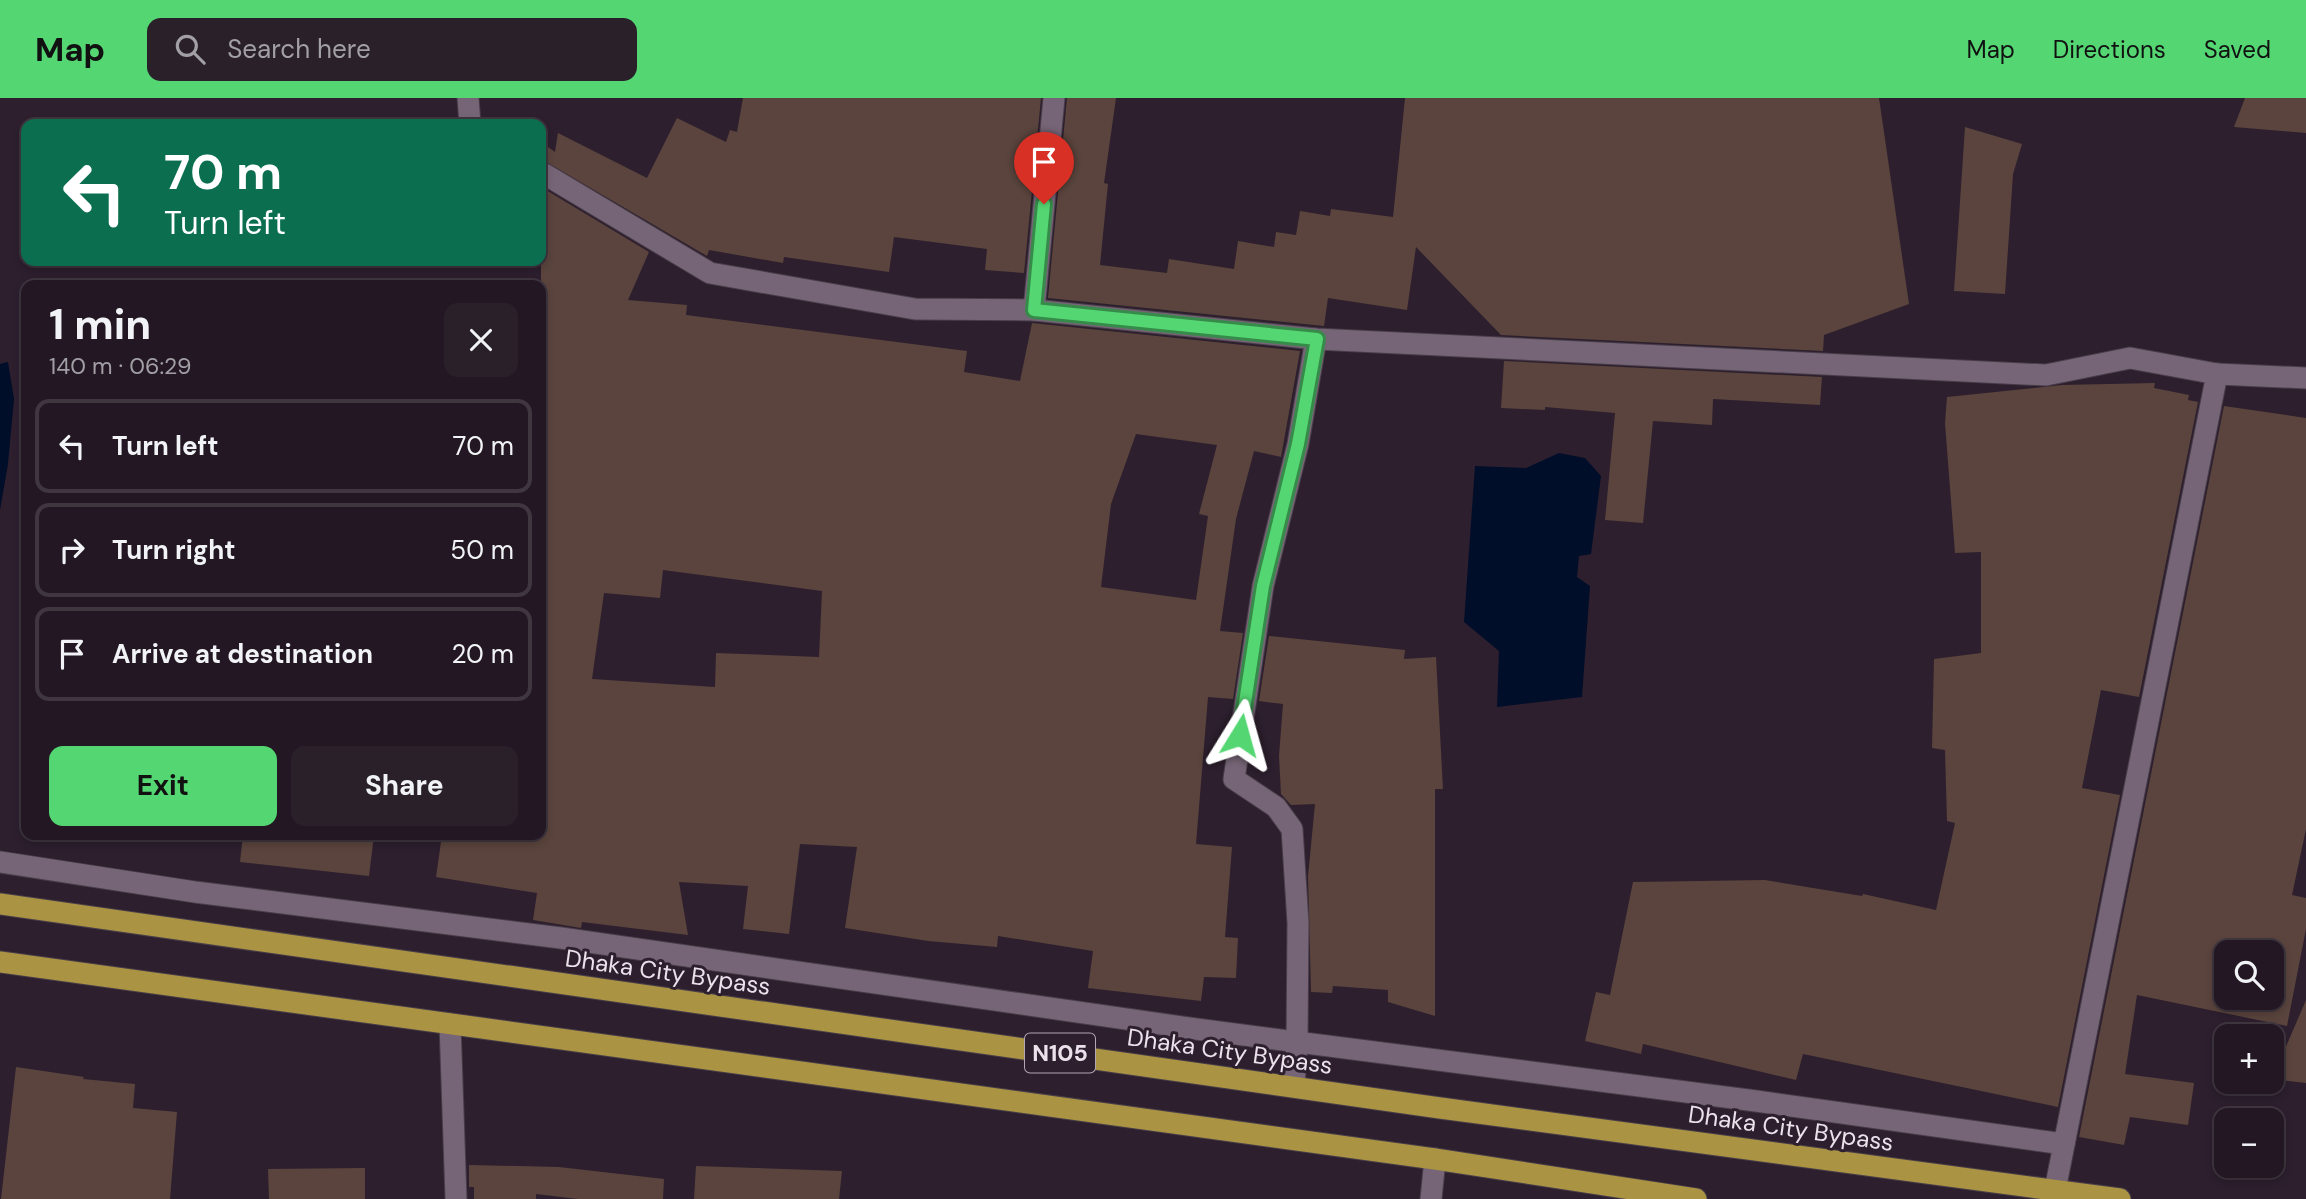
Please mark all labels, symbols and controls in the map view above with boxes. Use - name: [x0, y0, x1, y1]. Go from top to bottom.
- search box: [147, 18, 637, 81]
- text: Map: [35, 28, 105, 71]
- icon: search: [171, 30, 209, 68]
- text: Search here: [227, 32, 371, 66]
- text: Map: [1967, 34, 2015, 65]
- text: Directions: [2053, 34, 2166, 65]
- text: Saved: [2204, 34, 2271, 65]
- pin: [1014, 132, 1074, 204]
- text: 70 m: [164, 140, 282, 204]
- icon: arrive: [1025, 143, 1063, 181]
- icon: left: [49, 147, 140, 238]
- text: Turn left: [164, 202, 286, 244]
- text: 1 min: [49, 297, 151, 352]
- button: close: [444, 303, 518, 377]
- text: 140 m · 06:29: [49, 351, 192, 381]
- icon: left: [53, 427, 91, 465]
- text: Turn left: [112, 429, 219, 463]
- text: 70 m: [453, 429, 514, 463]
- icon: right: [53, 531, 91, 569]
- text: Turn right: [112, 533, 236, 567]
- text: 50 m: [450, 533, 514, 567]
- icon: arrive: [53, 635, 91, 673]
- text: Arrive at destination: [112, 637, 373, 671]
- text: 20 m: [451, 637, 514, 671]
- position arrow: [1203, 698, 1277, 772]
- button: Exit: [49, 746, 277, 826]
- button: Share: [291, 746, 518, 826]
- map controls: [2214, 940, 2284, 1178]
- button: search: [2214, 940, 2284, 1010]
- street label: Dhaka City Bypass: [563, 942, 773, 1002]
- street label: Dhaka City Bypass: [1125, 1021, 1335, 1081]
- button: +: [2214, 1024, 2284, 1094]
- road number: N105: [1025, 1034, 1095, 1072]
- street label: Dhaka City Bypass: [1686, 1098, 1896, 1158]
- button: −: [2214, 1108, 2284, 1178]

